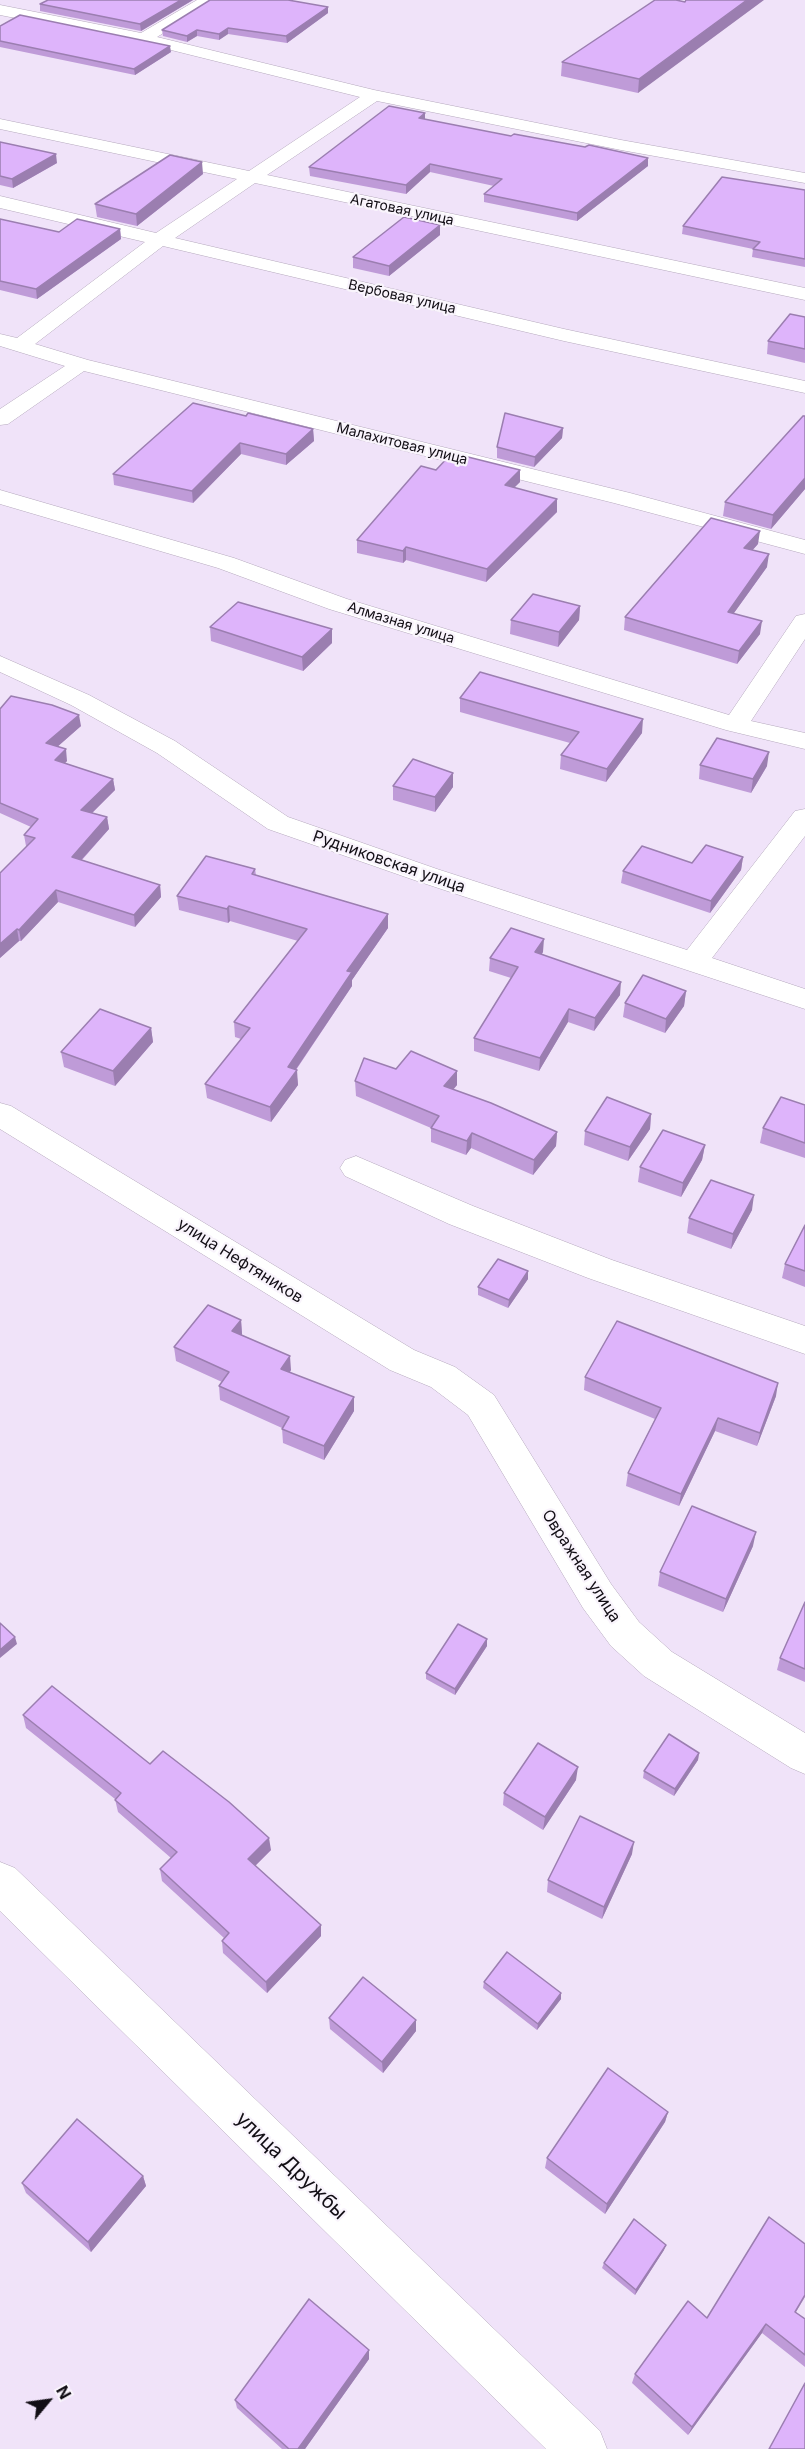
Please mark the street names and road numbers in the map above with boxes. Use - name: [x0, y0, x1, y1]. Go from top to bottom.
- street label: Агатовая улица: [349, 191, 455, 229]
- street label: Вербовая улица: [347, 276, 457, 318]
- street label: Малахитовая улица: [335, 420, 469, 468]
- street label: Алмазная улица: [346, 599, 456, 647]
- street label: Рудниковская улица: [310, 827, 468, 897]
- street label: улица Нефтяников: [174, 1215, 306, 1307]
- street label: Овражная улица: [537, 1506, 625, 1626]
- street label: улица Дружбы: [231, 2107, 351, 2225]

